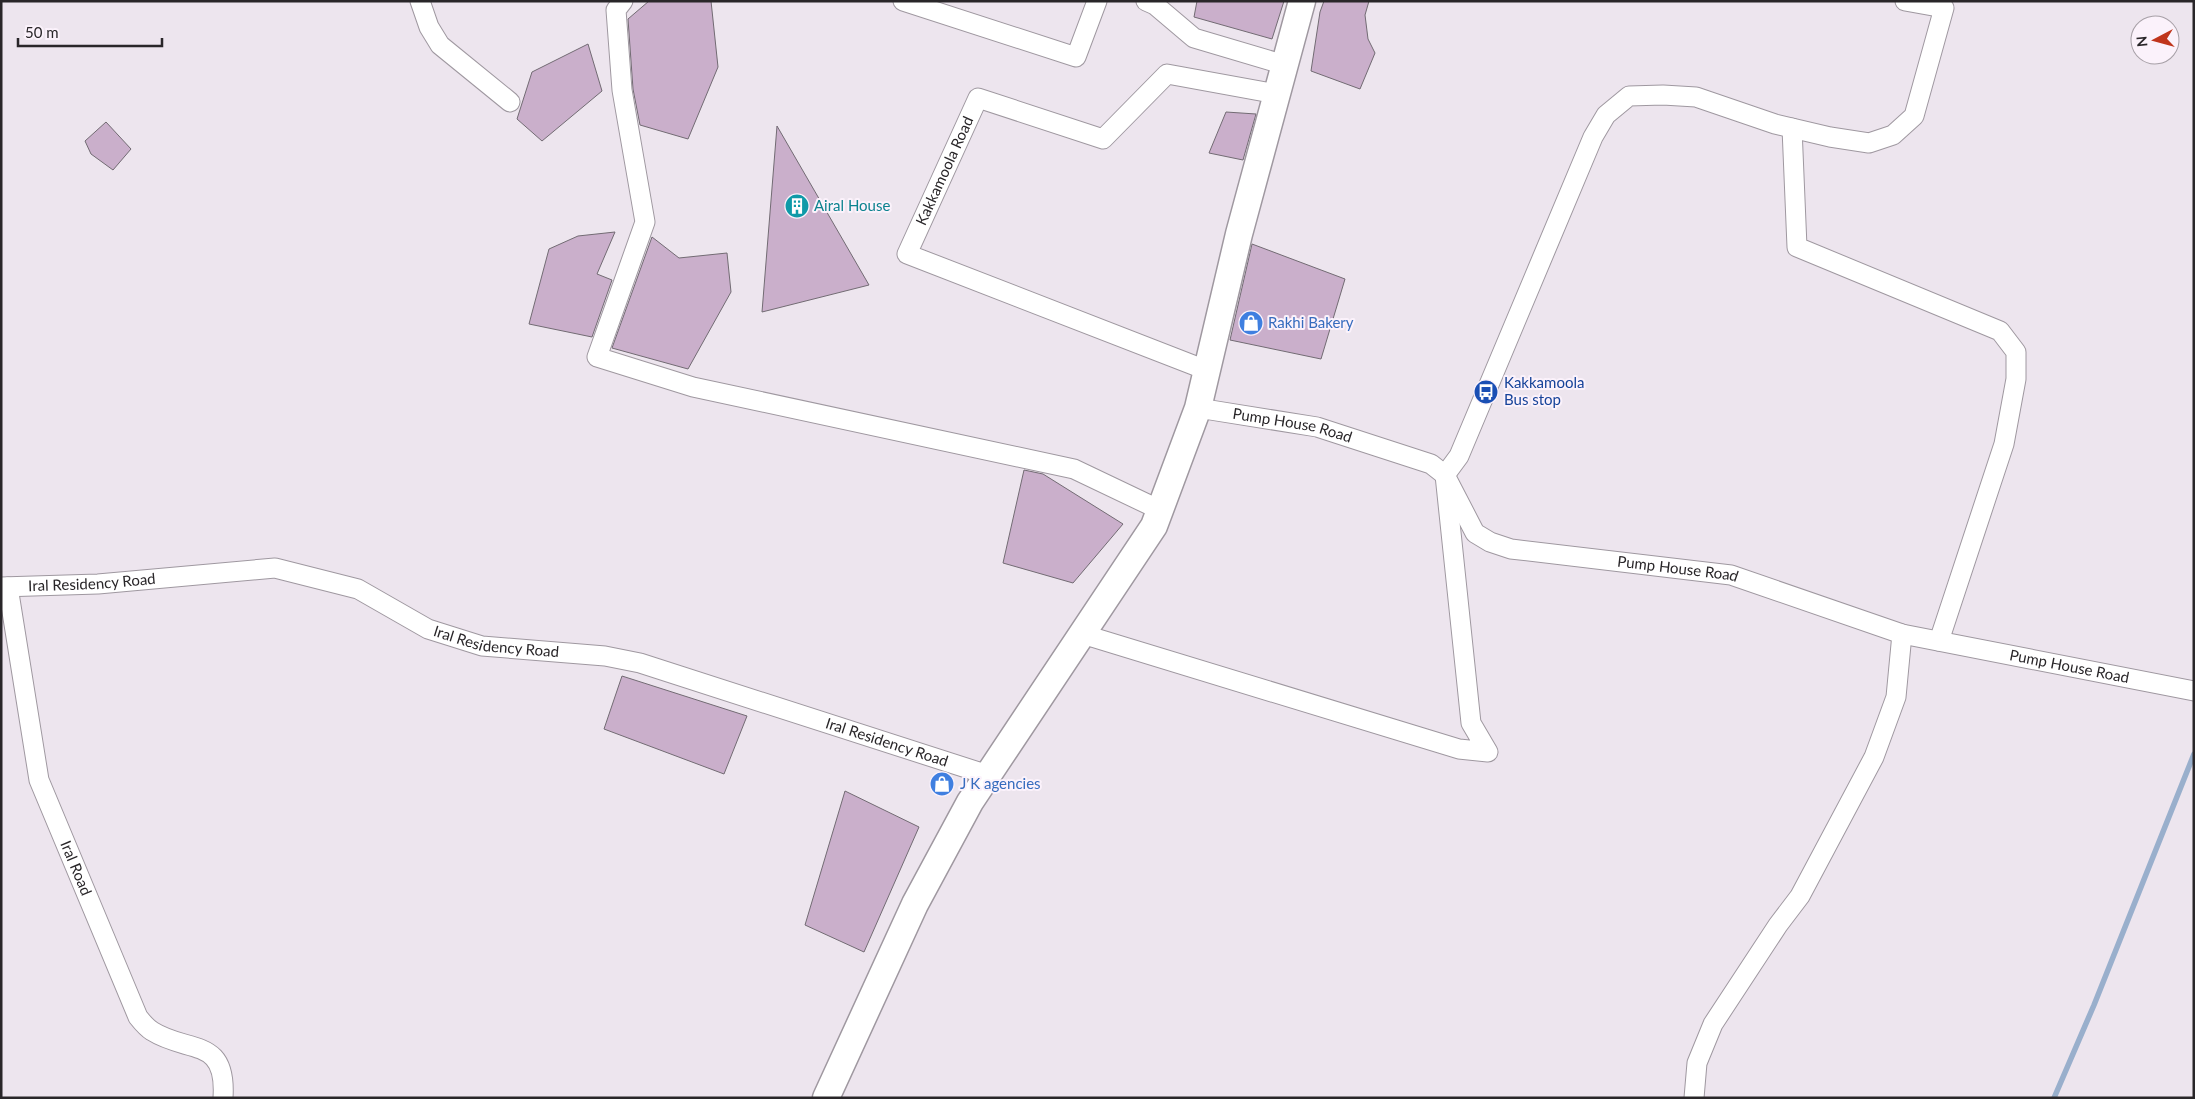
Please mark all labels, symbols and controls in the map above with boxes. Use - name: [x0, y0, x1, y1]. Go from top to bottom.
- scale bar: [18, 15, 161, 47]
- north arrow: [2130, 15, 2180, 65]
- text: 50 m: [25, 23, 59, 41]
- text: N: [2133, 35, 2151, 48]
- street label: Kakkamoola Road: [911, 113, 976, 228]
- building icon: Airal House: [784, 193, 810, 219]
- place label: Airal House: [814, 196, 890, 214]
- shop icon: Rakhi Bakery: [1238, 310, 1264, 336]
- place label: Rakhi Bakery: [1268, 313, 1354, 331]
- place label: Kakkamoola Bus stop: [1504, 373, 1584, 408]
- bus stop icon: Kakkamoola Bus stop: [1473, 379, 1499, 405]
- street label: Pump House Road: [1231, 404, 1355, 446]
- street label: Pump House Road: [1616, 552, 1741, 585]
- street label: Iral Residency Road: [28, 569, 156, 594]
- street label: Iral Residency Road: [431, 621, 560, 660]
- street label: Pump House Road: [2008, 645, 2131, 686]
- street label: Iral Residency Road: [824, 713, 951, 770]
- shop icon: J K agencies: [929, 771, 955, 797]
- place label: J K agencies: [960, 774, 1041, 792]
- street label: Iral Road: [57, 838, 96, 898]

